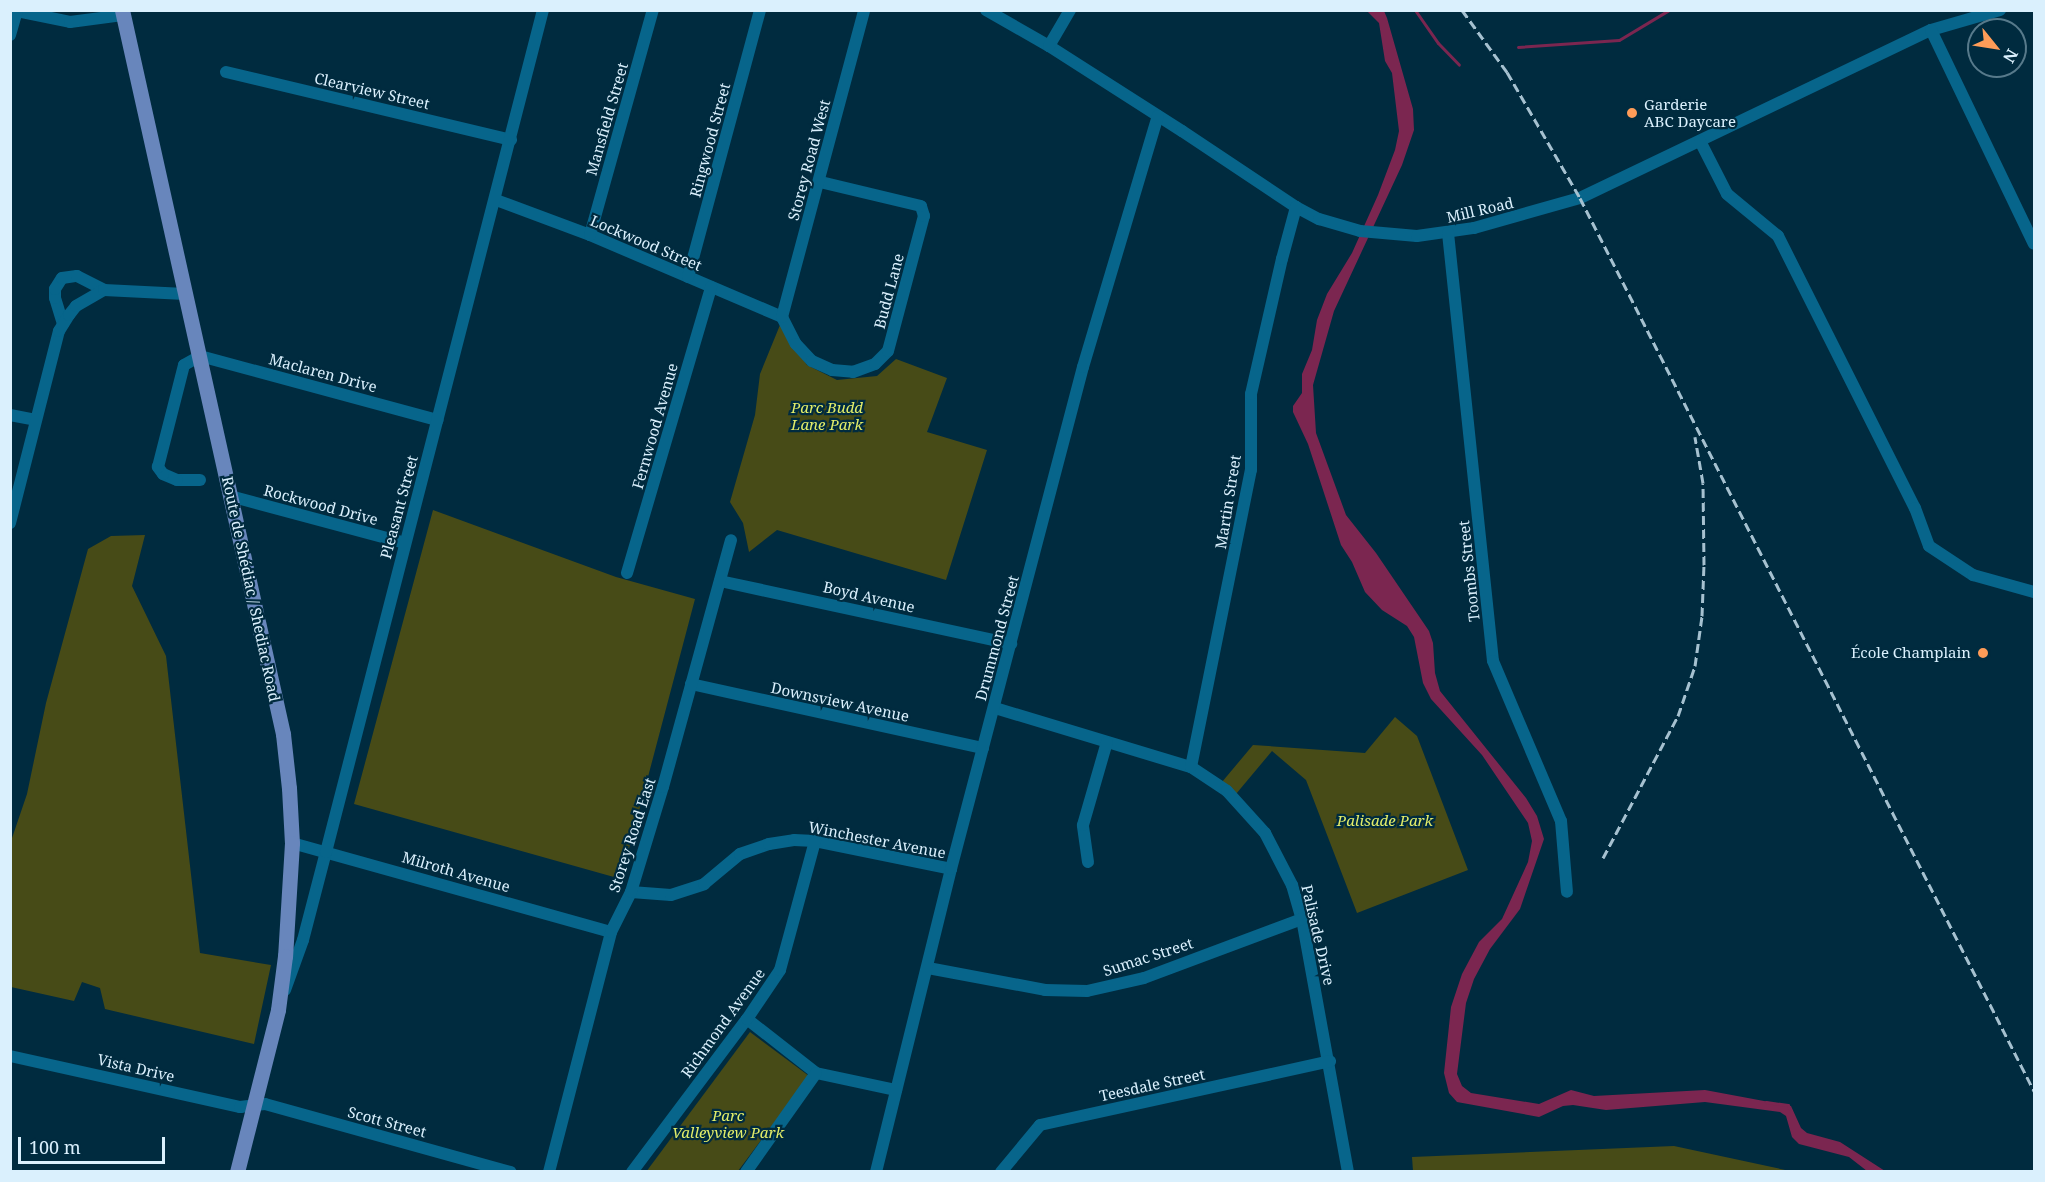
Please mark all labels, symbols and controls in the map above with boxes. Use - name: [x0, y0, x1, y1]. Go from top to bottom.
- north arrow: [1967, 18, 2027, 78]
- text: N: [1998, 45, 2024, 67]
- street label: Mansfield Street: [582, 61, 632, 177]
- street label: Clearview Street: [313, 69, 431, 113]
- street label: Ringwood Street: [686, 81, 734, 199]
- place label: Garderie ABC Daycare: [1644, 95, 1736, 130]
- street label: Storey Road West: [784, 98, 834, 222]
- marker: Garderie ABC Daycare: [1625, 106, 1639, 120]
- street label: Mill Road: [1445, 194, 1515, 226]
- street label: Lockwood Street: [588, 211, 704, 275]
- street label: Budd Lane: [870, 251, 908, 331]
- street label: Maclaren Drive: [267, 350, 379, 396]
- street label: Fernwood Avenue: [628, 361, 682, 491]
- park label: Parc Budd Lane Park: [791, 398, 863, 433]
- street label: Pleasant Street: [377, 453, 421, 561]
- street label: Martin Street: [1212, 454, 1244, 550]
- street label: Route de Shédiac / Shediac Road: [218, 475, 284, 703]
- street label: Rockwood Drive: [262, 481, 380, 529]
- street label: Toombs Street: [1455, 520, 1483, 622]
- street label: Drummond Street: [972, 573, 1022, 703]
- street label: Boyd Avenue: [821, 578, 917, 616]
- place label: École Champlain: [1851, 644, 1971, 662]
- marker: École Champlain: [1976, 646, 1990, 660]
- street label: Downsview Avenue: [769, 679, 911, 725]
- street label: Storey Road East: [605, 775, 659, 895]
- park label: Palisade Park: [1337, 812, 1433, 830]
- street label: Winchester Avenue: [807, 818, 947, 862]
- street label: Milroth Avenue: [400, 848, 512, 896]
- street label: Palisade Drive: [1298, 883, 1338, 987]
- street label: Sumac Street: [1101, 934, 1195, 980]
- street label: Richmond Avenue: [677, 965, 769, 1081]
- street label: Vista Drive: [96, 1050, 176, 1086]
- street label: Teesdale Street: [1098, 1065, 1206, 1105]
- street label: Scott Street: [346, 1103, 428, 1141]
- park label: Parc Valleyview Park: [672, 1106, 784, 1141]
- scale bar: [21, 1125, 168, 1163]
- text: 100 m: [29, 1135, 81, 1159]

